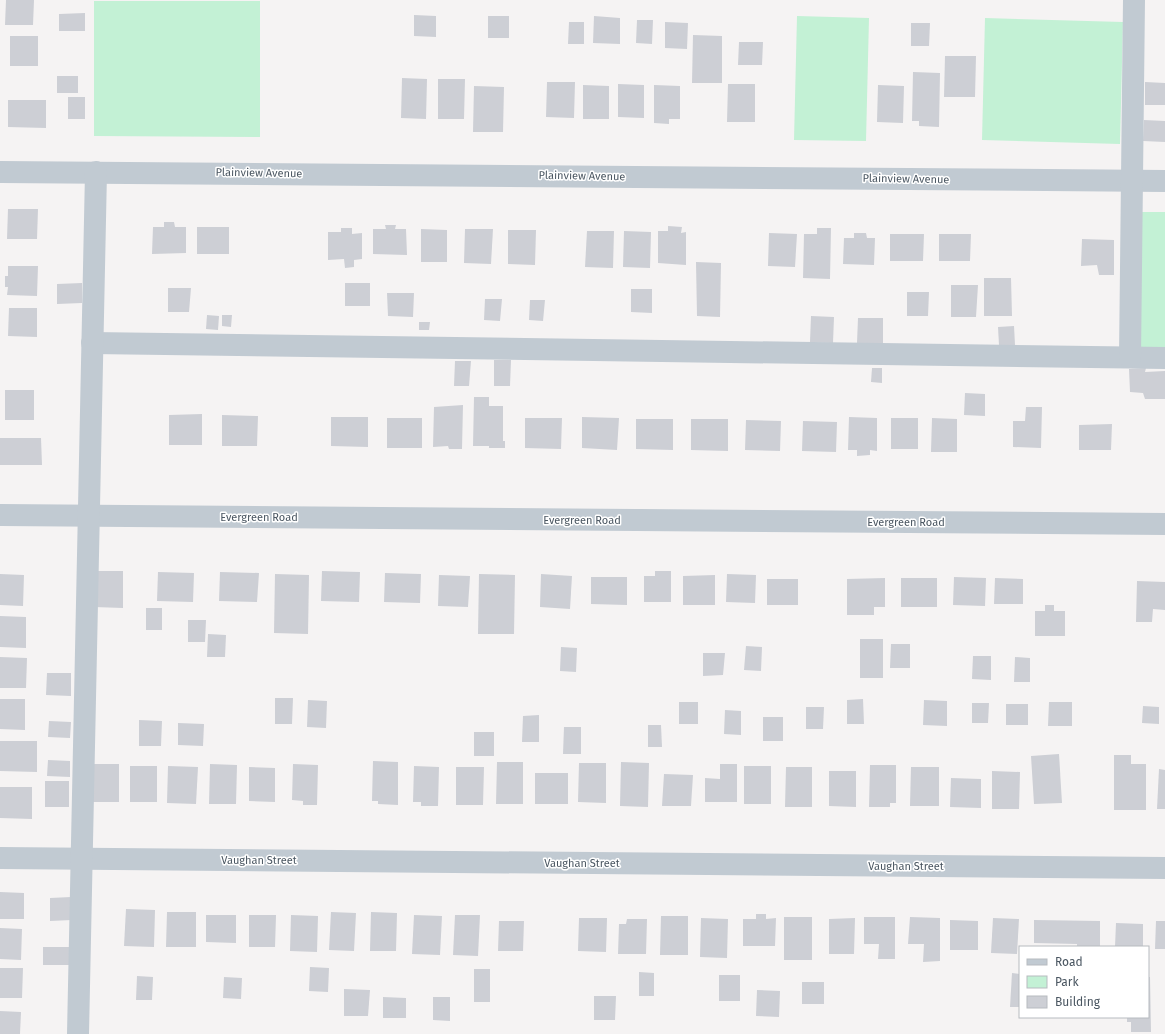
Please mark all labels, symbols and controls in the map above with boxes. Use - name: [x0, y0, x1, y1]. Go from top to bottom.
- street label: Plainview Avenue: [216, 166, 302, 180]
- street label: Plainview Avenue: [539, 169, 625, 183]
- street label: Plainview Avenue: [863, 172, 949, 186]
- street label: Evergreen Road: [220, 511, 298, 524]
- street label: Evergreen Road: [543, 514, 621, 527]
- street label: Evergreen Road: [867, 516, 945, 529]
- street label: Vaughan Street: [221, 854, 297, 867]
- street label: Vaughan Street: [544, 857, 620, 870]
- street label: Vaughan Street: [868, 860, 944, 873]
- legend: [1019, 946, 1149, 1018]
- text: Road: [1055, 955, 1083, 969]
- text: Park: [1055, 975, 1079, 989]
- text: Building: [1055, 995, 1101, 1009]

